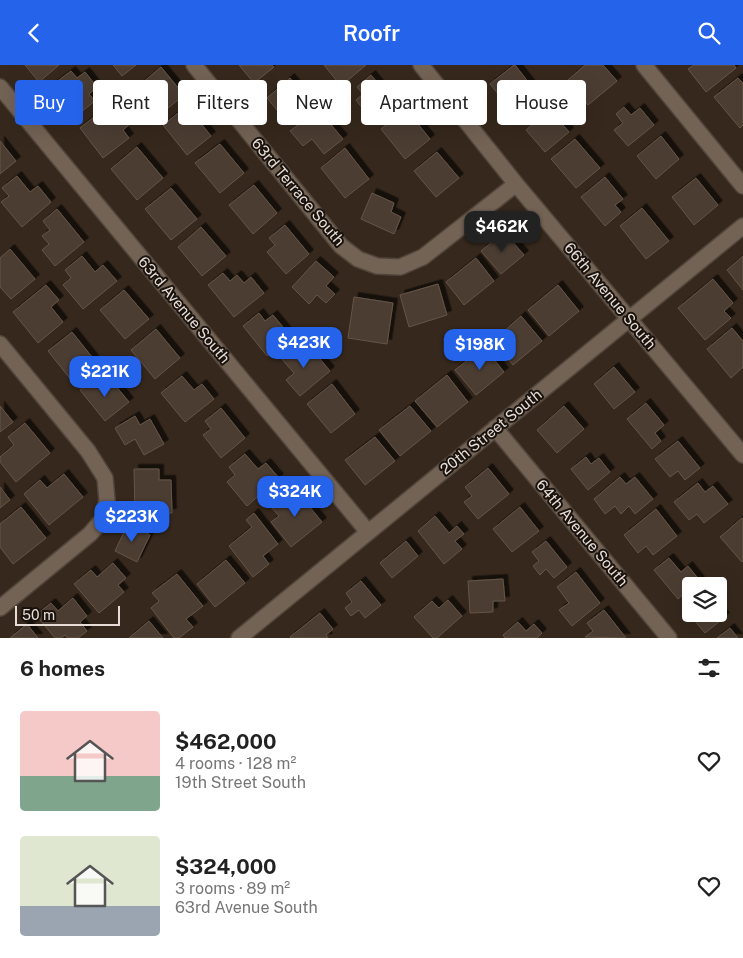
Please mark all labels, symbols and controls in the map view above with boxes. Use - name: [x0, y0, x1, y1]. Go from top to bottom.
- icon: back: [20, 19, 48, 47]
- icon: search: [695, 19, 723, 47]
- text: Roofr: [343, 20, 400, 46]
- chip: Buy: [15, 80, 83, 125]
- chip: Rent: [93, 80, 168, 125]
- chip: Filters: [178, 80, 267, 125]
- chip: New: [277, 80, 351, 125]
- chip: Apartment: [361, 80, 487, 125]
- chip: House: [497, 80, 586, 125]
- street label: 63rd Terrace South: [248, 135, 348, 249]
- pin: $462K: [467, 211, 537, 253]
- text: $462K: [475, 217, 529, 236]
- street label: 66th Avenue South: [561, 239, 660, 352]
- street label: 63rd Avenue South: [135, 253, 234, 366]
- pin: $423K: [269, 327, 339, 369]
- pin: $198K: [445, 329, 515, 371]
- text: $423K: [277, 333, 331, 352]
- text: $198K: [455, 335, 505, 354]
- pin: $221K: [70, 355, 140, 398]
- text: $221K: [80, 362, 130, 381]
- street label: 20th Street South: [437, 386, 545, 478]
- pin: $324K: [260, 475, 330, 518]
- street label: 64th Avenue South: [533, 476, 632, 589]
- text: $324K: [268, 482, 322, 501]
- pin: $223K: [97, 501, 167, 543]
- text: $223K: [105, 507, 159, 526]
- map controls: [682, 577, 727, 622]
- button: layers: [682, 577, 727, 622]
- scale bar: [15, 603, 120, 626]
- text: 50 m: [22, 607, 55, 623]
- icon: filters: [695, 654, 723, 682]
- text: 6 homes: [20, 656, 105, 681]
- text: $462,000: [175, 729, 277, 754]
- icon: home: [60, 731, 120, 791]
- icon: heart: [695, 747, 723, 775]
- text: 4 rooms · 128 m²: [175, 754, 296, 773]
- text: 19th Street South: [175, 773, 306, 792]
- text: $324,000: [175, 854, 277, 879]
- icon: home: [60, 856, 120, 916]
- icon: heart: [695, 872, 723, 900]
- text: 3 rooms · 89 m²: [175, 879, 290, 898]
- text: 63rd Avenue South: [175, 898, 318, 917]

